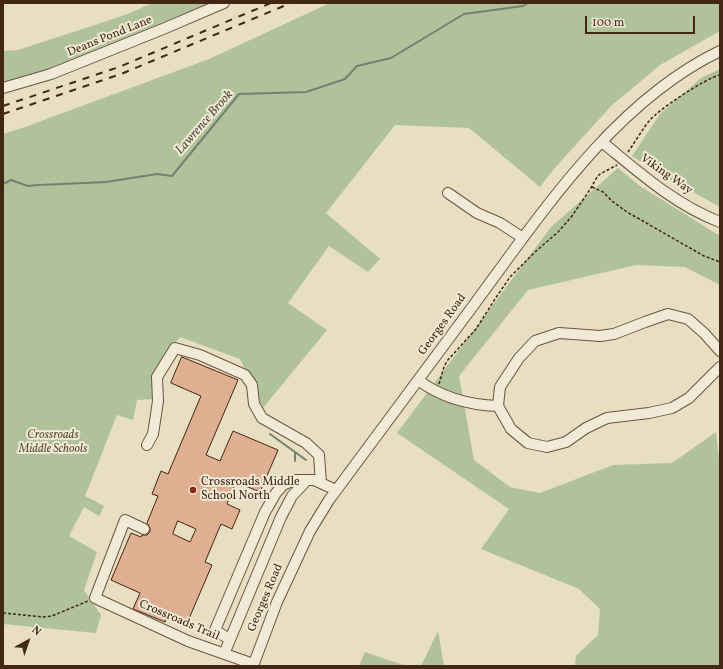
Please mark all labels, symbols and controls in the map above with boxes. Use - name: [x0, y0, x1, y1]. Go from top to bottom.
- scale bar: [587, 8, 697, 34]
- street label: Deans Pond Lane: [66, 13, 154, 61]
- text: 100 m: [592, 15, 624, 31]
- water label: Lawrence Brook: [173, 88, 237, 158]
- street label: Viking Way: [637, 152, 695, 198]
- street label: Georges Road: [416, 292, 470, 358]
- park label: Crossroads Middle Schools: [19, 429, 87, 457]
- place label: Crossroads Middle School North: [201, 476, 300, 504]
- marker: Crossroads Middle School North: [188, 485, 198, 495]
- street label: Georges Road: [245, 562, 287, 634]
- street label: Crossroads Trail: [137, 598, 221, 644]
- north arrow: [8, 621, 48, 661]
- text: N: [28, 623, 44, 640]

